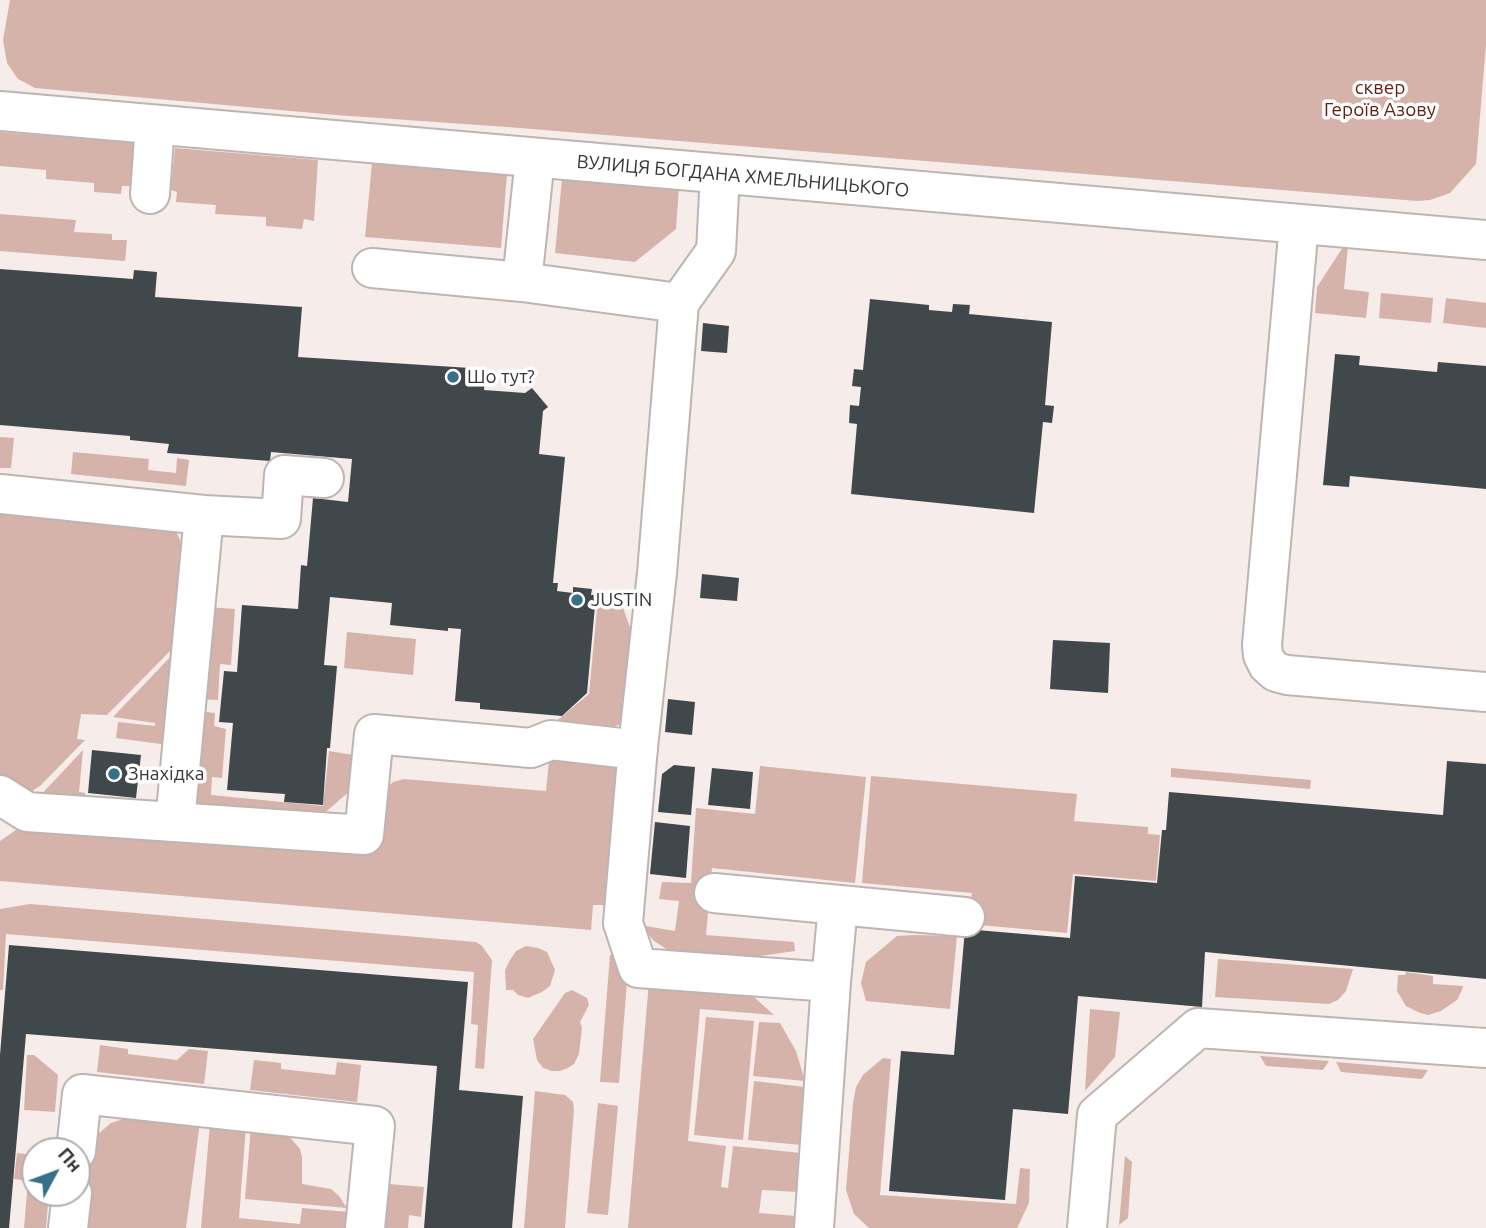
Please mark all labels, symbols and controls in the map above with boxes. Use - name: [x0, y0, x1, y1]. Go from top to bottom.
- park label: сквер Героїв Азову: [1324, 77, 1436, 121]
- street label: ВУЛИЦЯ БОГДАНА ХМЕЛЬНИЦЬКОГО: [576, 150, 910, 202]
- place label: Шо тут?: [467, 366, 535, 388]
- marker: Шо тут?: [445, 369, 461, 385]
- place label: JUSTIN: [591, 589, 652, 611]
- marker: JUSTIN: [569, 592, 585, 608]
- place label: Знахідка: [128, 763, 204, 785]
- marker: Знахідка: [106, 766, 122, 782]
- north arrow: [21, 1137, 91, 1207]
- text: Пн: [54, 1143, 87, 1176]

